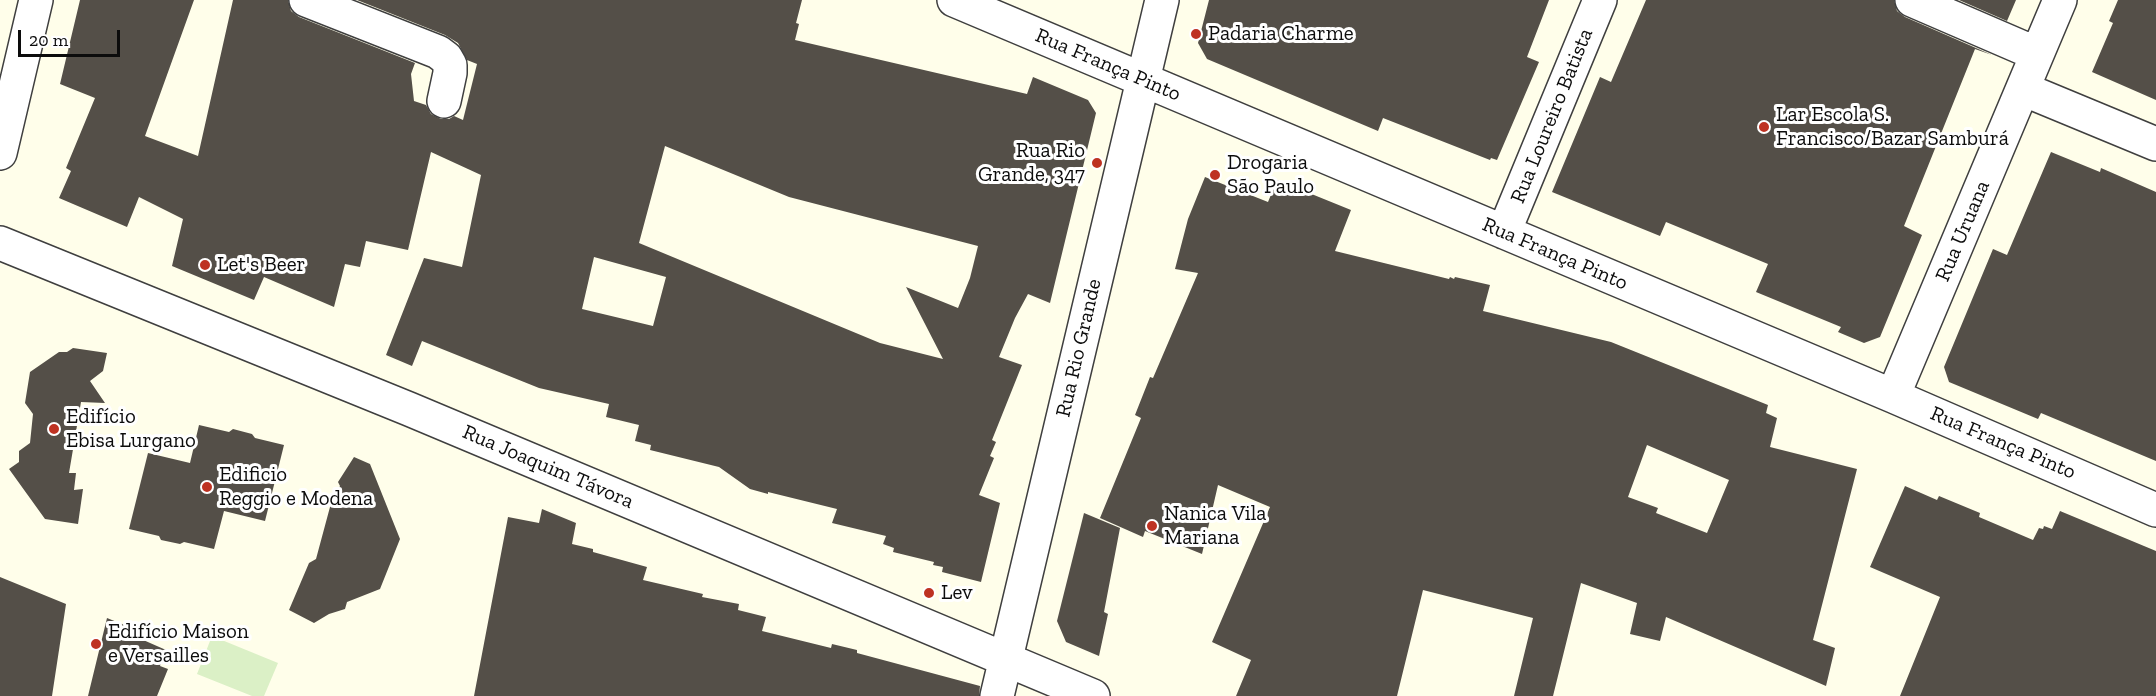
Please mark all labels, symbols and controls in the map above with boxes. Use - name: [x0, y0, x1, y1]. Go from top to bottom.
- scale bar: [21, 18, 123, 56]
- place label: Padaria Charme: [1208, 21, 1354, 47]
- street label: Rua França Pinto: [1032, 23, 1184, 107]
- street label: Rua Loureiro Batista: [1505, 25, 1599, 207]
- marker: Padaria Charme: [1189, 27, 1203, 41]
- text: 20 m: [29, 29, 68, 51]
- place label: Lar Escola S. Francisco/Bazar Samburá: [1776, 102, 2009, 152]
- marker: Lar Escola S. Francisco/Bazar Samburá: [1757, 120, 1771, 134]
- place label: Rua Rio Grande, 347: [978, 138, 1085, 188]
- place label: Drogaria São Paulo: [1227, 150, 1314, 200]
- marker: Rua Rio Grande, 347: [1090, 156, 1104, 170]
- marker: Drogaria São Paulo: [1208, 168, 1222, 182]
- street label: Rua Uruana: [1930, 177, 1996, 285]
- street label: Rua França Pinto: [1479, 212, 1631, 296]
- place label: Let's Beer: [217, 252, 305, 278]
- marker: Let's Beer: [198, 258, 212, 272]
- street label: Rua Rio Grande: [1051, 277, 1107, 419]
- street label: Rua França Pinto: [1927, 401, 2079, 485]
- place label: Edifício Ebisa Lurgano: [66, 404, 196, 454]
- street label: Rua Joaquim Távora: [459, 420, 637, 514]
- marker: Edifício Ebisa Lurgano: [47, 422, 61, 436]
- place label: Edificio Reggio e Modena: [219, 462, 373, 512]
- marker: Edificio Reggio e Modena: [200, 480, 214, 494]
- place label: Nanica Vila Mariana: [1164, 501, 1266, 551]
- marker: Nanica Vila Mariana: [1145, 519, 1159, 533]
- place label: Lev: [941, 580, 973, 606]
- marker: Lev: [922, 586, 936, 600]
- place label: Edifício Maison e Versailles: [108, 619, 249, 669]
- marker: Edifício Maison e Versailles: [89, 637, 103, 651]

